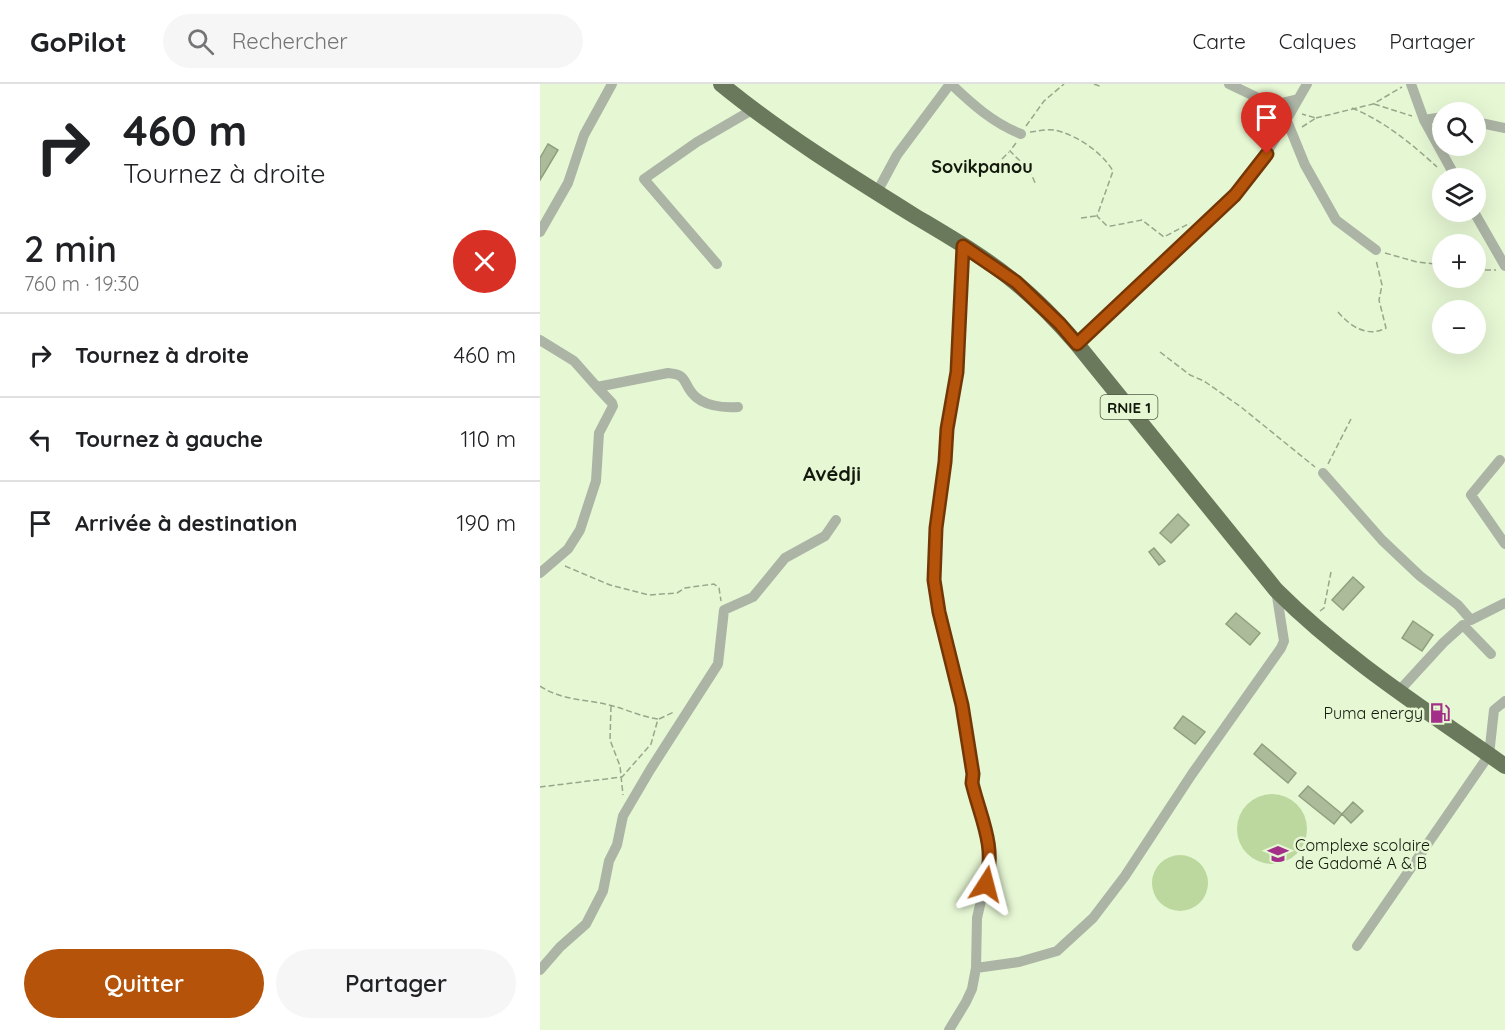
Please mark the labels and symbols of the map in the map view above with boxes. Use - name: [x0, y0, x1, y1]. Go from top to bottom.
- pin: [1241, 92, 1292, 154]
- district label: Sovikpanou: [931, 155, 1033, 178]
- road number: RNIE 1: [1100, 395, 1158, 419]
- district label: Avédji: [803, 461, 861, 486]
- fuel station icon: Puma energy: [1428, 701, 1452, 725]
- place label: Puma energy: [1323, 703, 1423, 723]
- place label: Complexe scolaire de Gadomé A & B: [1295, 835, 1430, 873]
- school or university icon: Complexe scolaire de Gadomé A & B: [1266, 842, 1290, 866]
- position arrow: [954, 852, 1018, 916]

